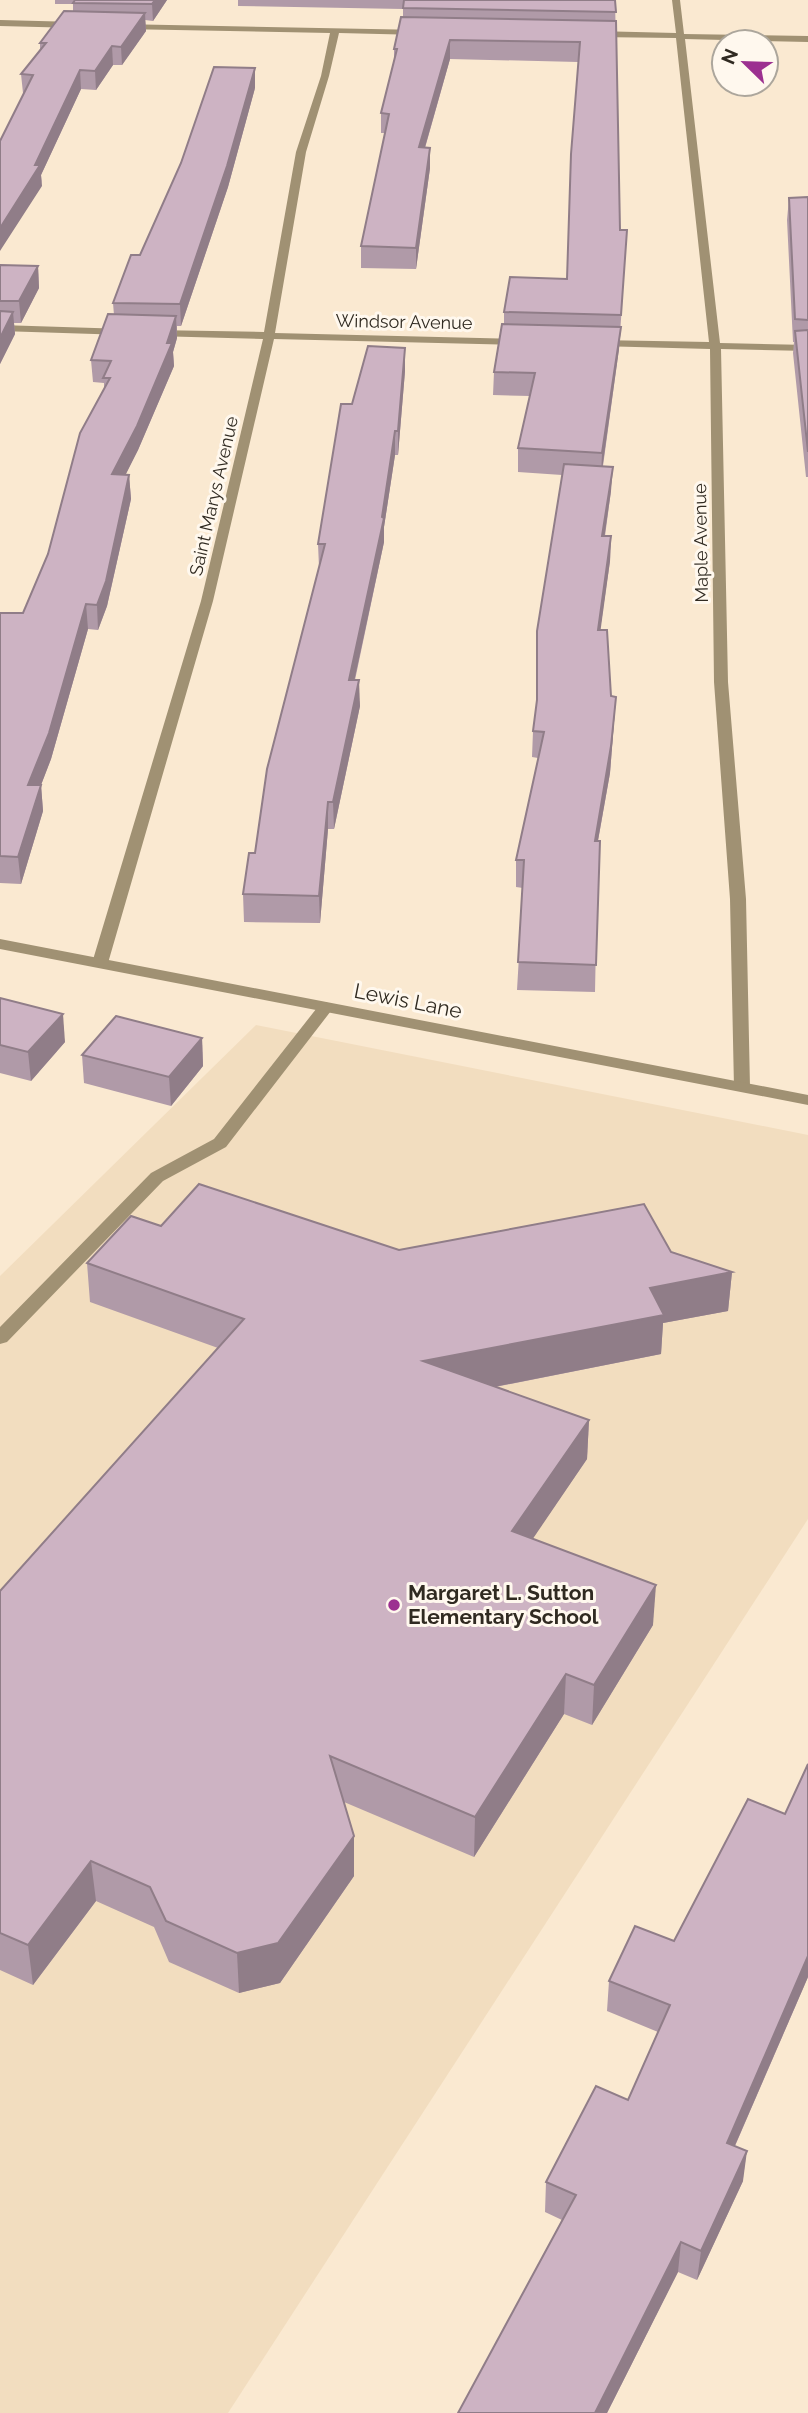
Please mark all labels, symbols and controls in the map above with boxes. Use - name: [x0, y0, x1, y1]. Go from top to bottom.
- north arrow: [710, 28, 780, 98]
- text: N: [716, 45, 742, 67]
- street label: Windsor Avenue: [335, 310, 473, 333]
- street label: Saint Marys Avenue: [185, 414, 242, 578]
- street label: Maple Avenue: [689, 483, 712, 603]
- street label: Lewis Lane: [352, 978, 464, 1023]
- place label: Margaret L. Sutton Elementary School: [408, 1580, 599, 1629]
- marker: Margaret L. Sutton Elementary School: [386, 1597, 402, 1613]

